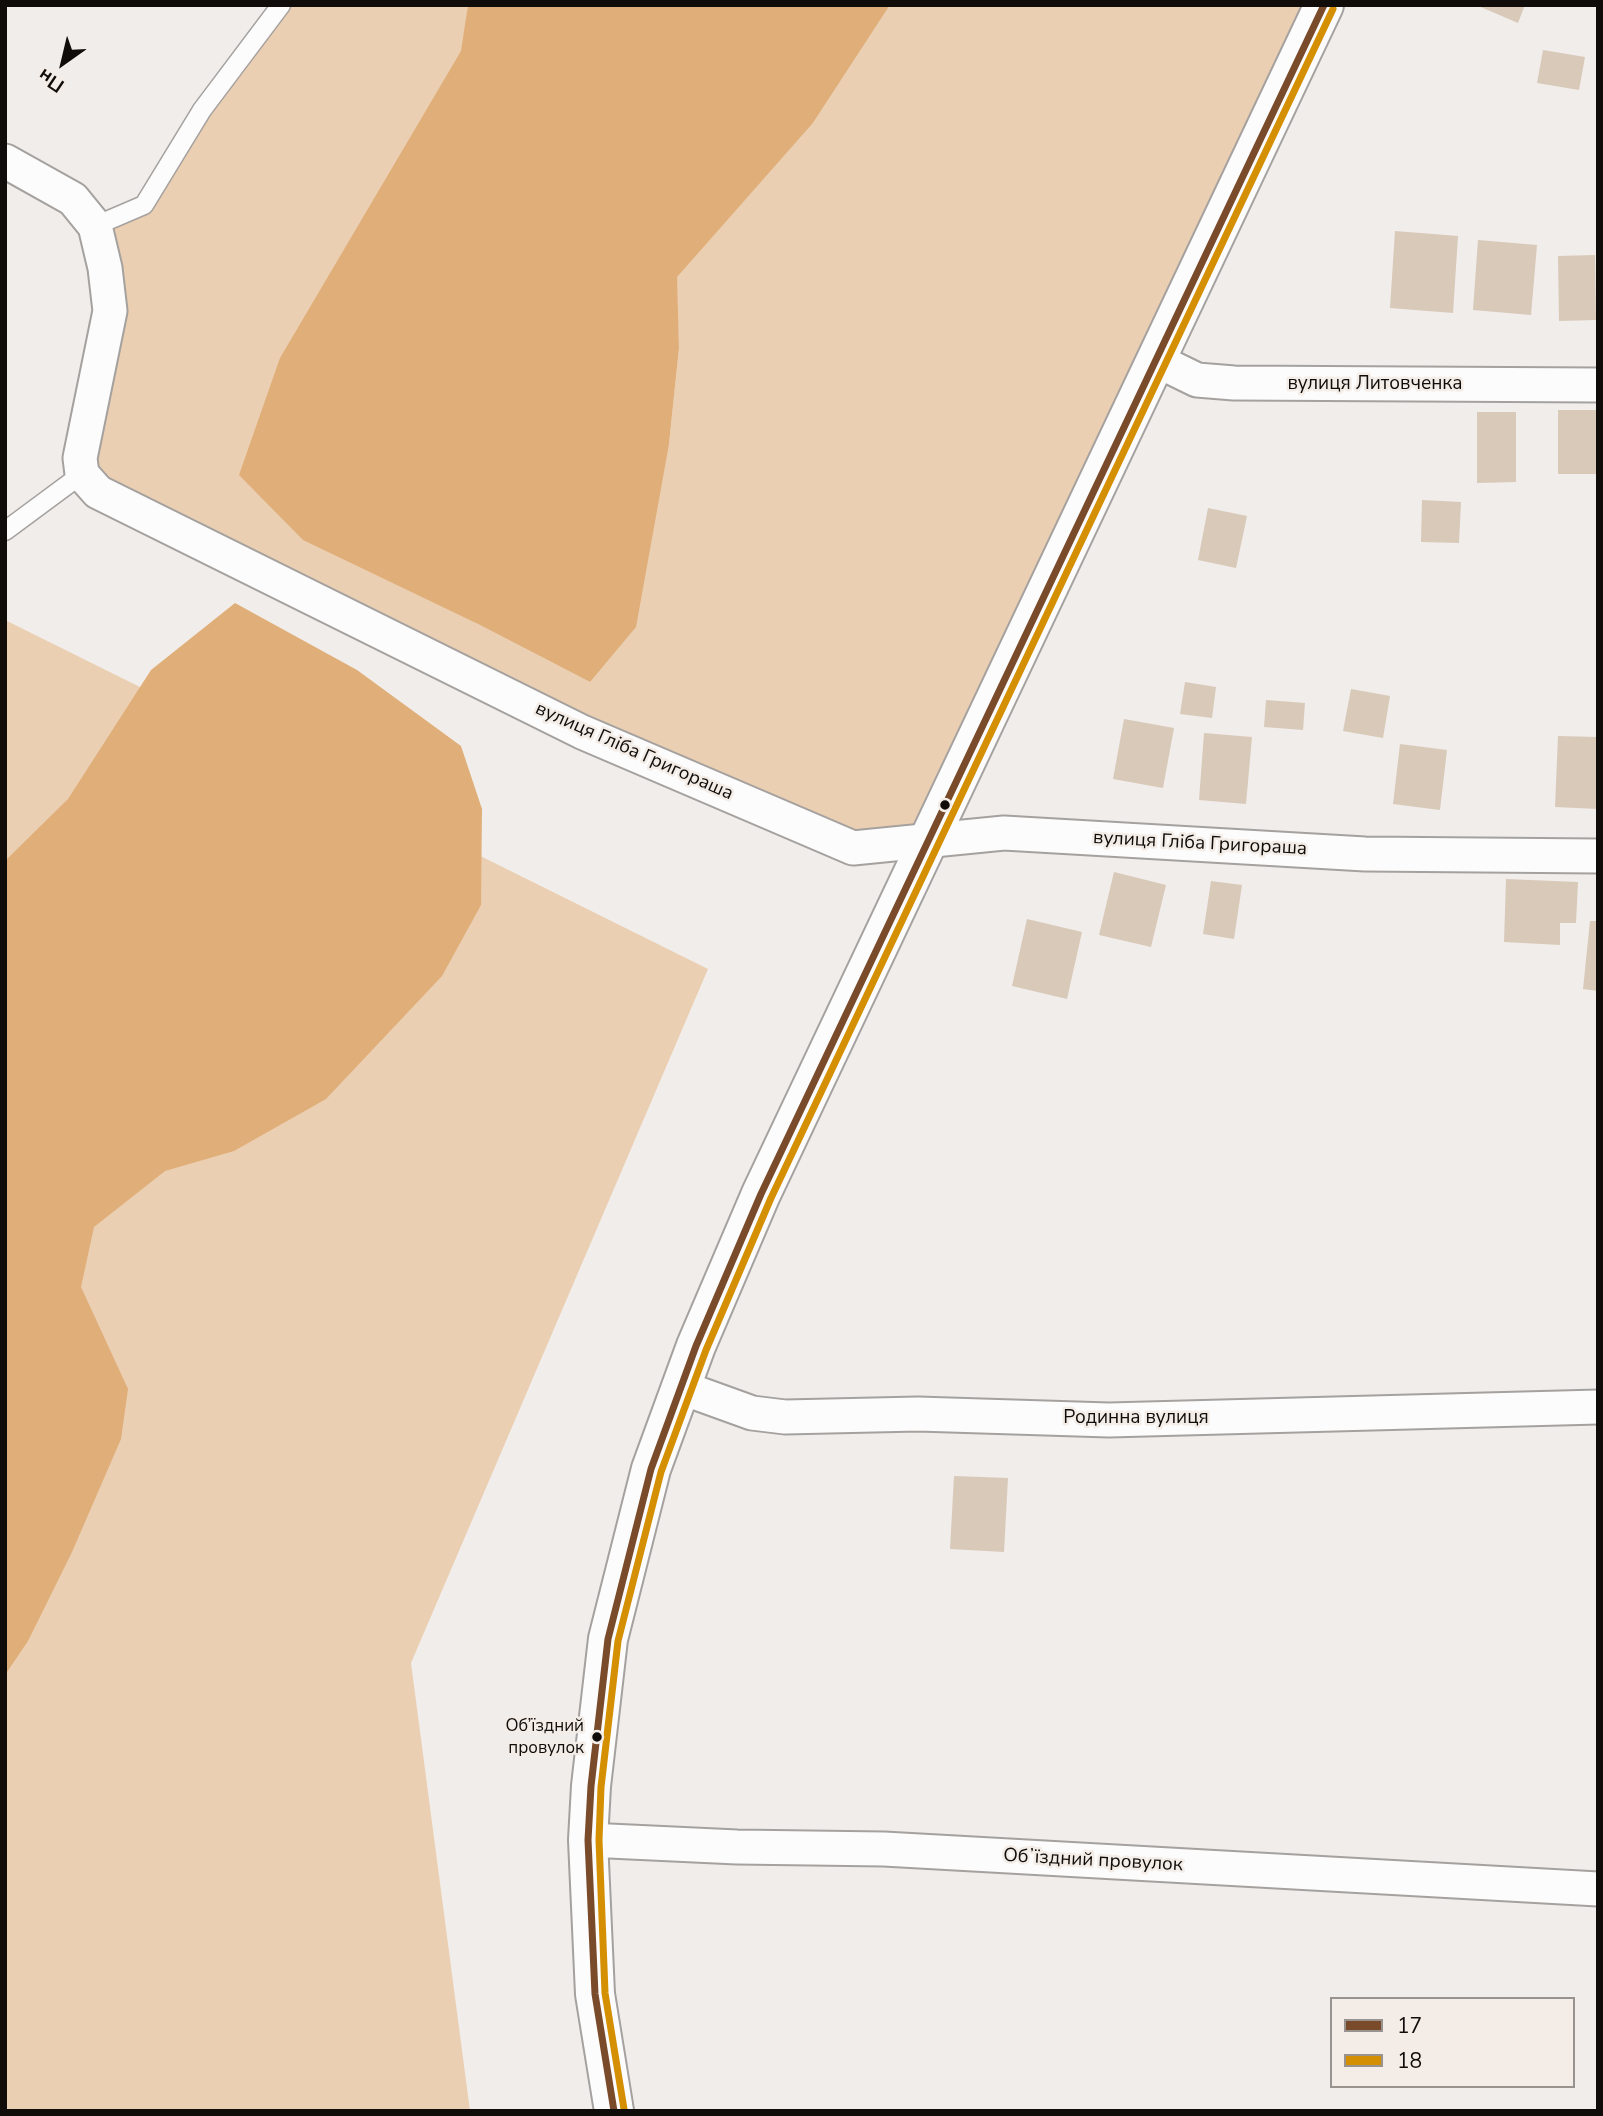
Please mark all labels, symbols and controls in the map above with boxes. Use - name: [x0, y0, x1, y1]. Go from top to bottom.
- north arrow: [28, 28, 98, 98]
- text: Пн: [33, 62, 69, 99]
- street label: вулиця Литовченка: [1287, 373, 1463, 395]
- street label: вулиця Гліба Григораша: [531, 698, 737, 806]
- unlabelled marker: [938, 798, 952, 812]
- street label: вулиця Гліба Григораша: [1092, 827, 1308, 861]
- street label: Родинна вулиця: [1063, 1407, 1209, 1429]
- place label: Об’їздний провулок: [505, 1717, 584, 1757]
- marker: Об’їздний провулок: [590, 1730, 604, 1744]
- street label: Обʼїздний провулок: [1003, 1845, 1183, 1877]
- legend: [1330, 1997, 1575, 2088]
- text: 17: [1397, 2012, 1422, 2040]
- text: 18: [1397, 2047, 1422, 2075]

